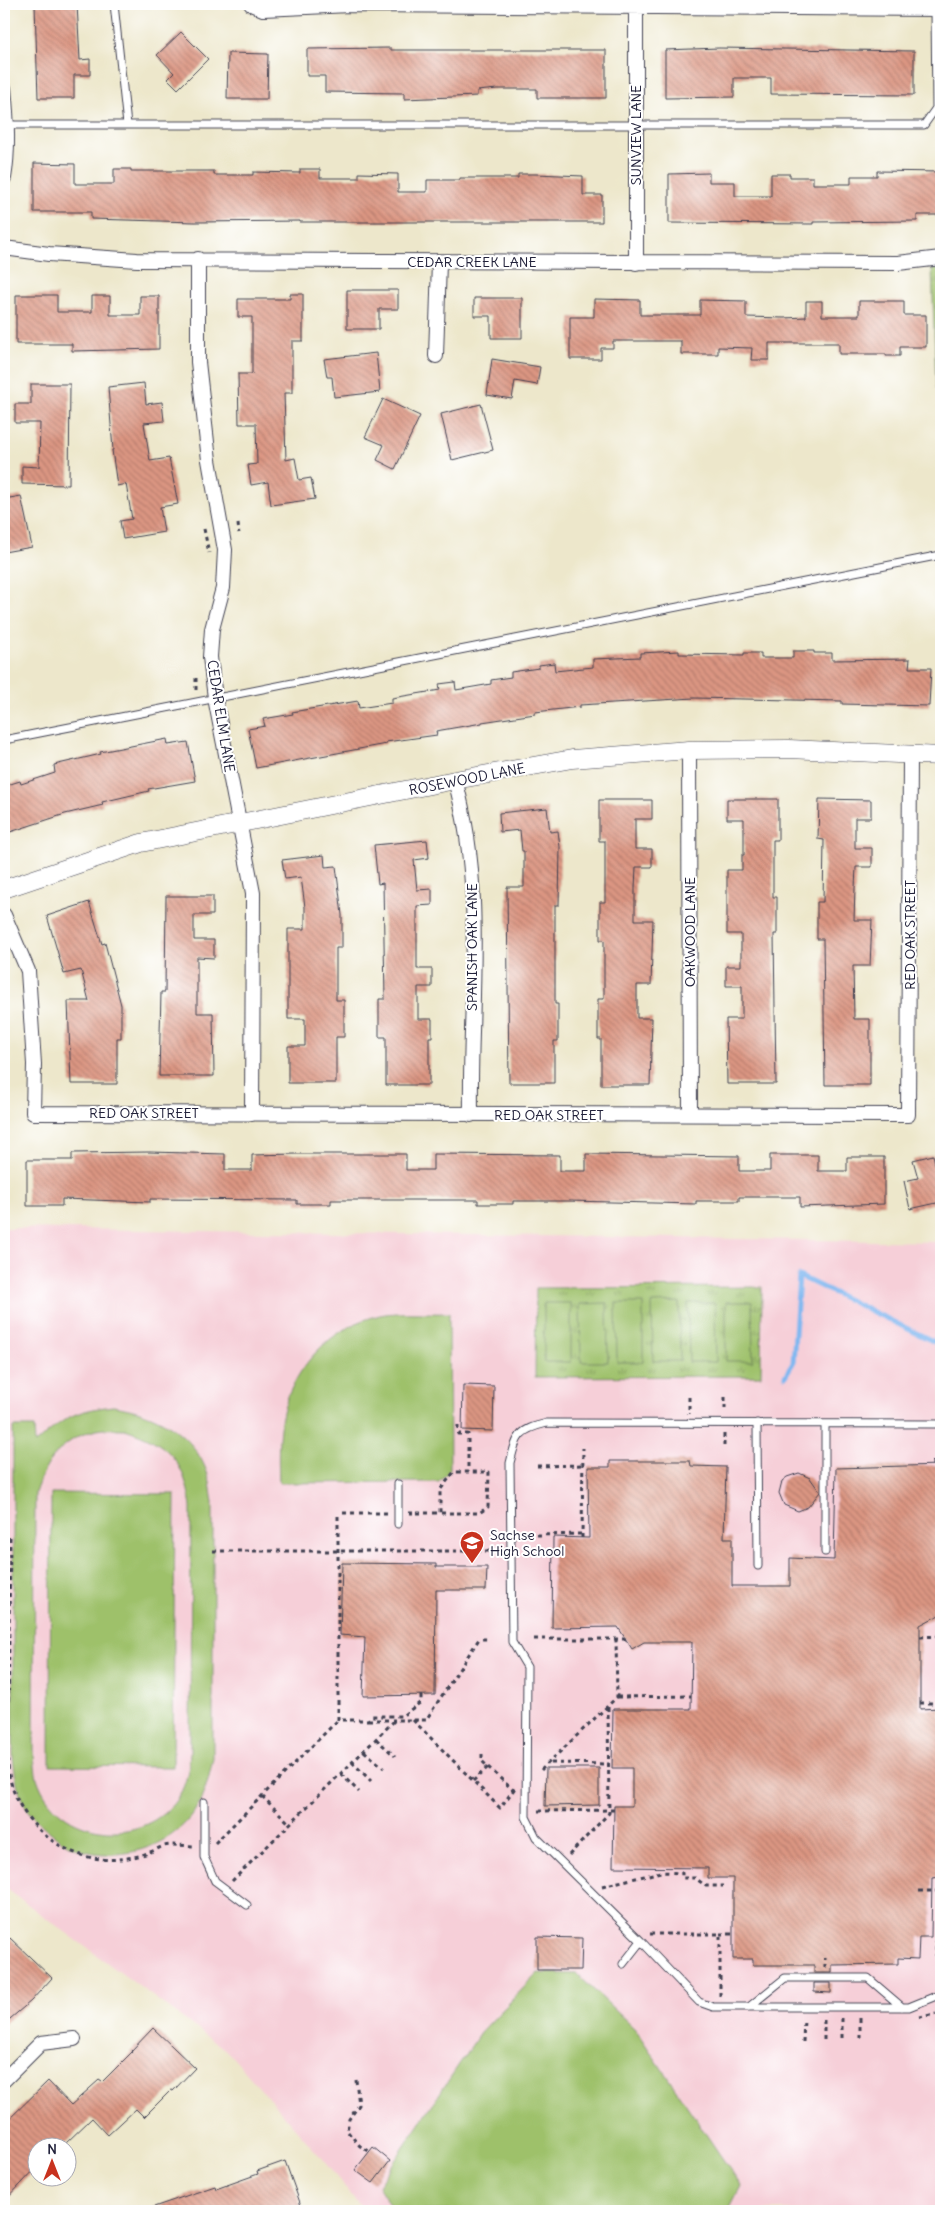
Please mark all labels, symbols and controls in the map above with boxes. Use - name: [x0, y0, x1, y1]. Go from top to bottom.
- street label: SUNVIEW LANE: [627, 85, 645, 185]
- street label: CEDAR CREEK LANE: [407, 253, 537, 271]
- street label: CEDAR ELM LANE: [203, 659, 239, 773]
- street label: ROSEWOOD LANE: [407, 759, 527, 799]
- street label: OAKWOOD LANE: [681, 877, 699, 987]
- street label: RED OAK STREET: [901, 880, 919, 990]
- street label: SPANISH OAK LANE: [463, 883, 481, 1011]
- street label: RED OAK STREET: [89, 1104, 199, 1122]
- street label: RED OAK STREET: [494, 1106, 604, 1124]
- place label: Sachse High School: [490, 1526, 564, 1560]
- school or university icon: Sachse High School: [459, 1530, 485, 1564]
- north arrow: [28, 2138, 78, 2188]
- text: N: [47, 2140, 57, 2158]

